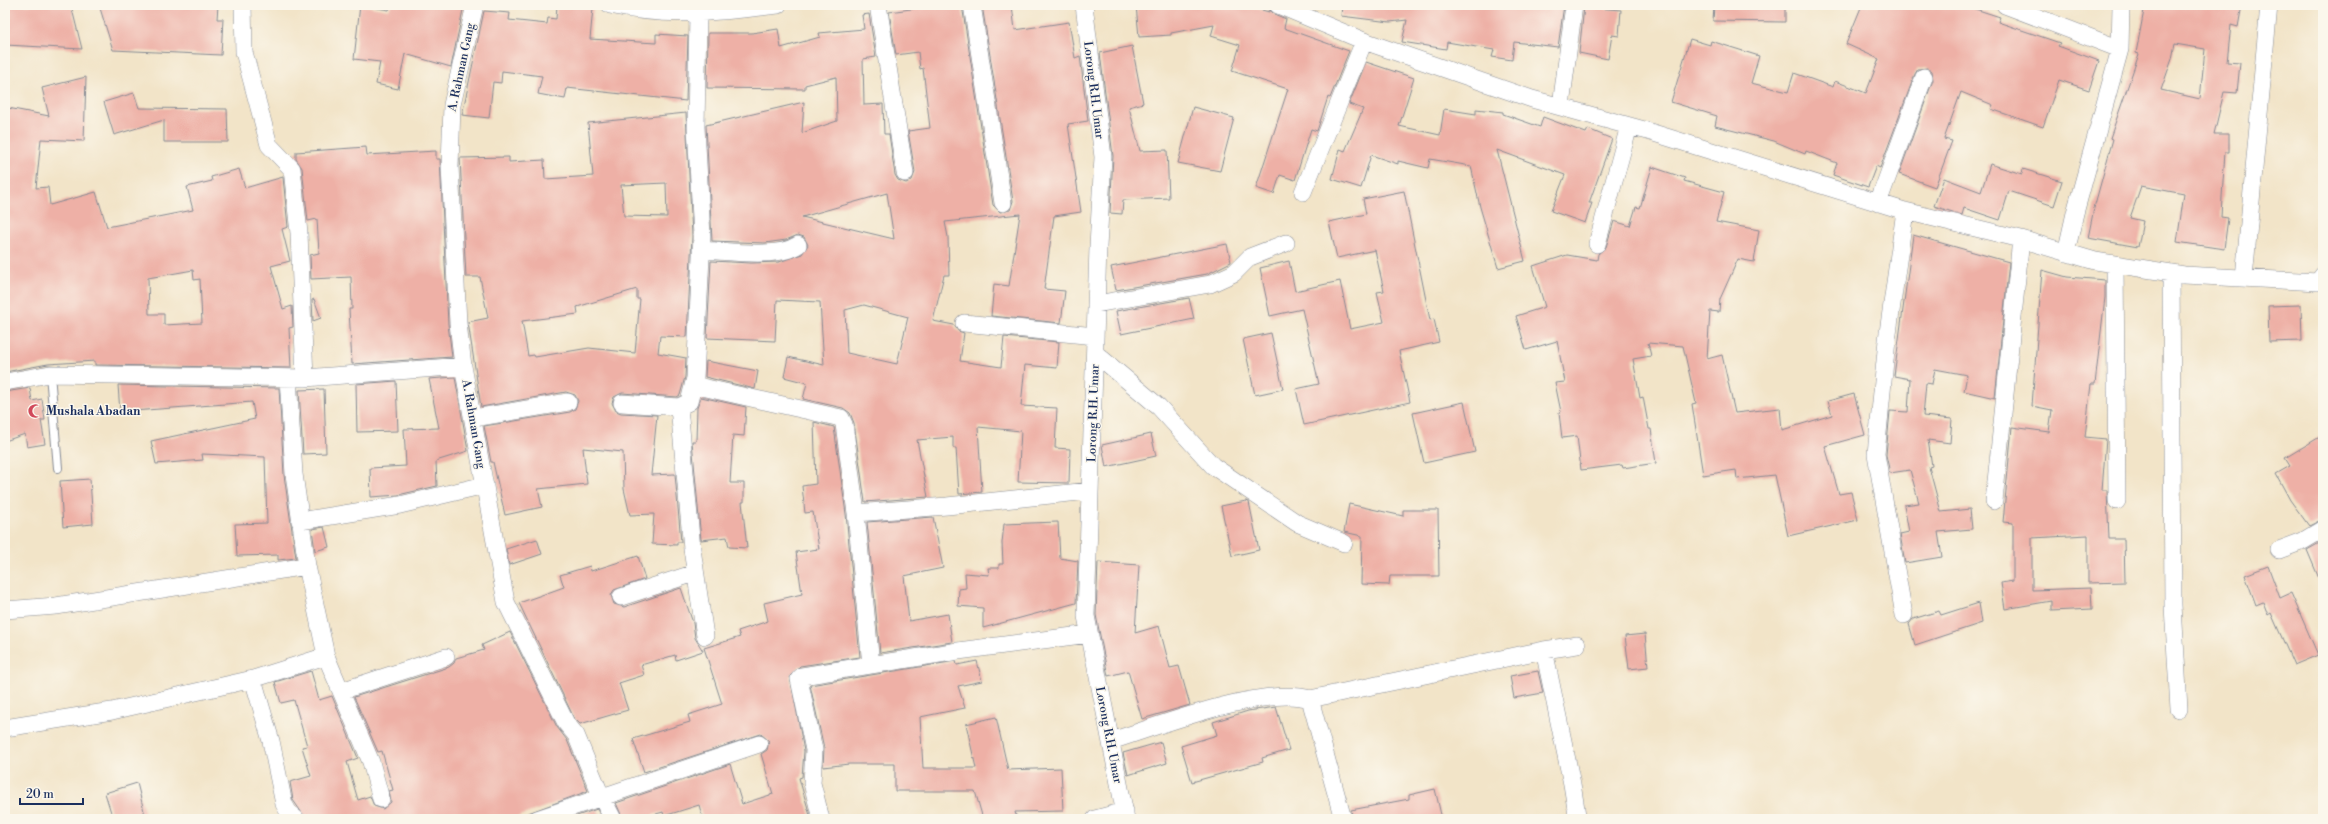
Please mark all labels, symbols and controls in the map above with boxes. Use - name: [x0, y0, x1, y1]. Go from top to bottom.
- street label: A. Rahman Gang: [445, 21, 478, 114]
- street label: Lorong R.H. Umar: [1080, 40, 1107, 140]
- street label: Lorong R.H. Umar: [1084, 364, 1103, 462]
- street label: A. Rahman Gang: [458, 377, 489, 470]
- mosque icon: Mushala Abadan: [27, 403, 43, 419]
- place label: Mushala Abadan: [46, 404, 141, 419]
- street label: Lorong R.H. Umar: [1092, 685, 1125, 785]
- scale bar: [20, 780, 83, 806]
- text: 20 m: [26, 787, 54, 802]

